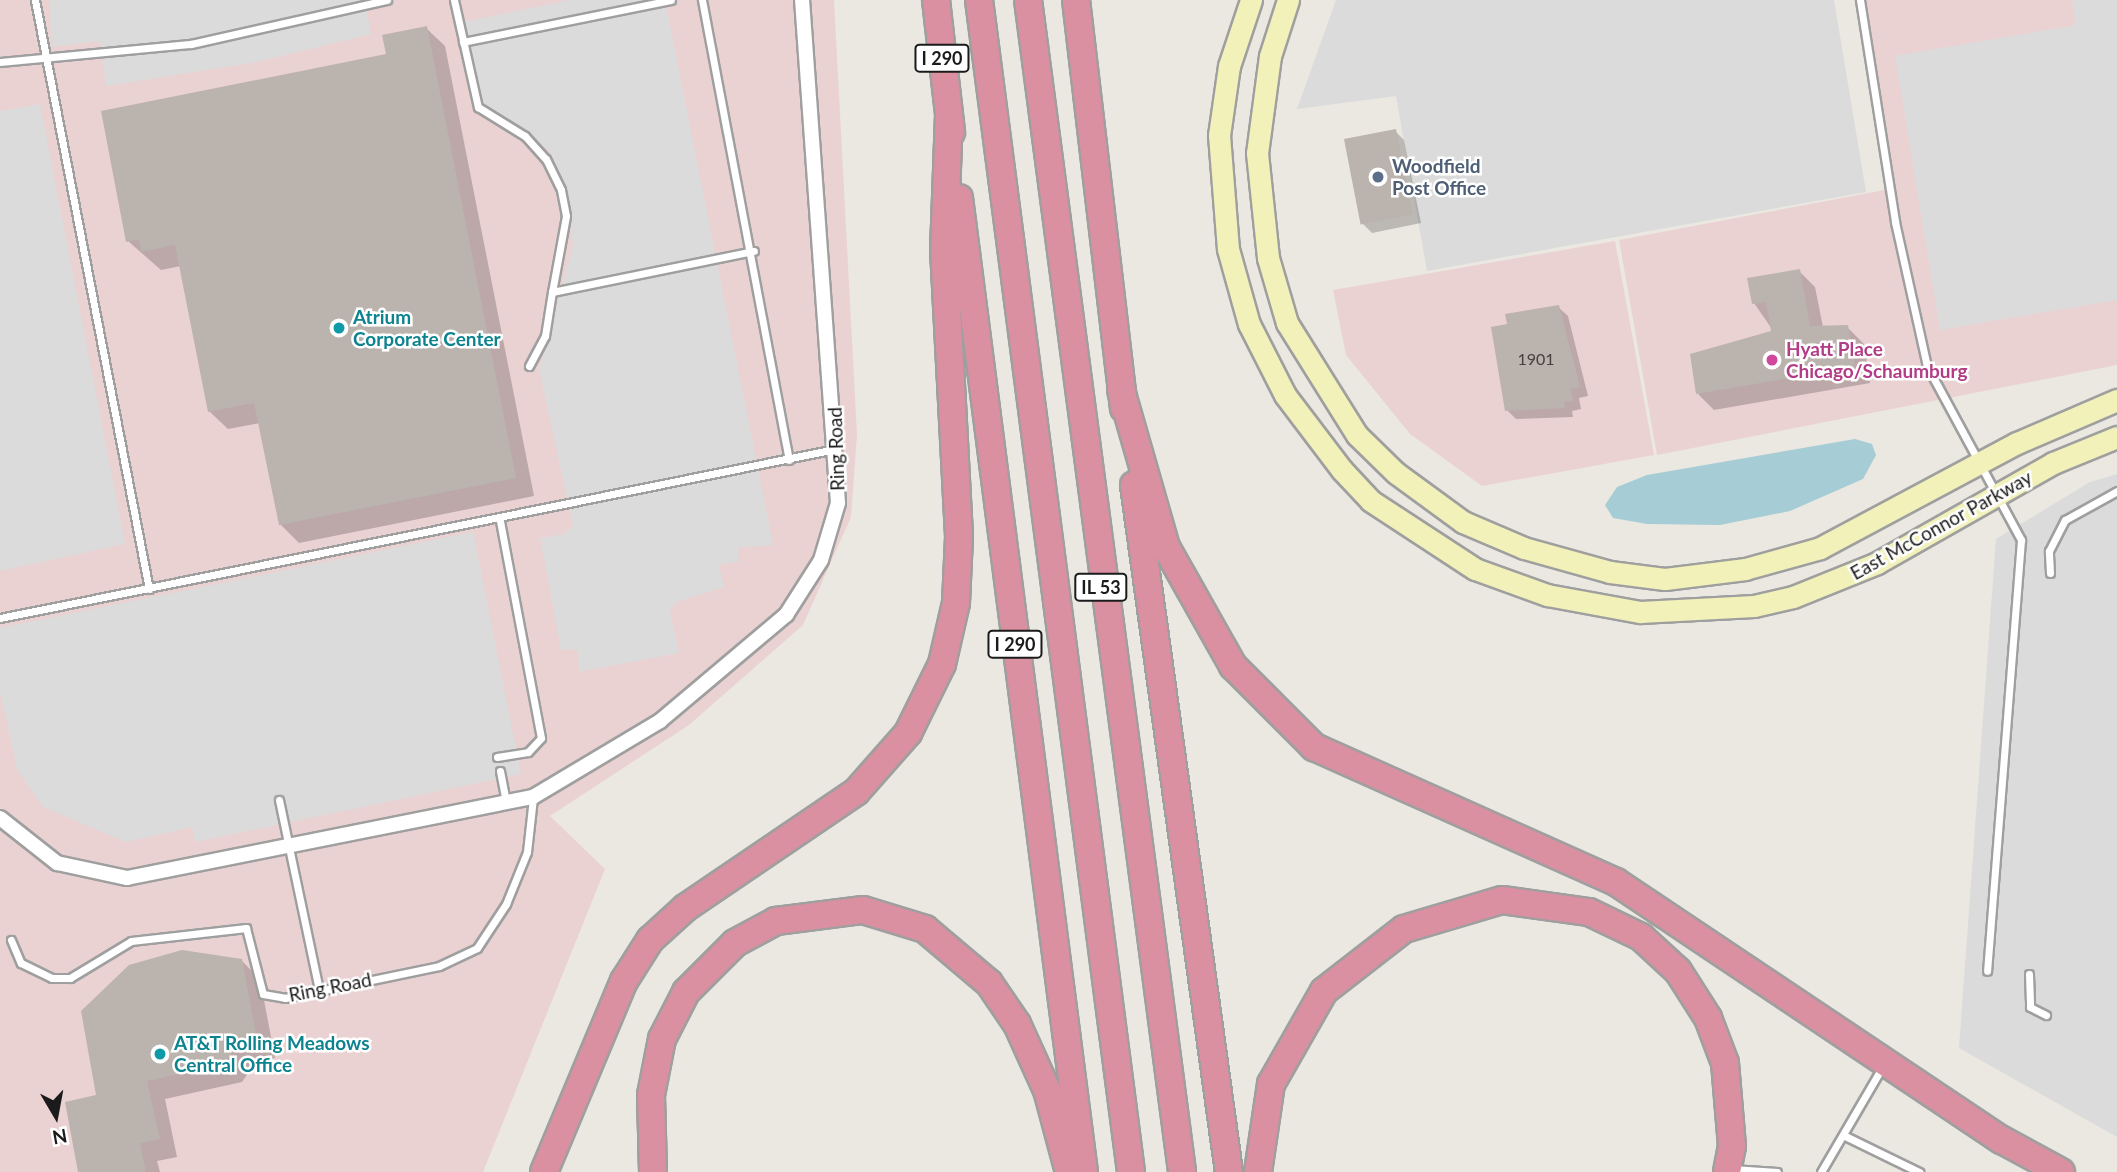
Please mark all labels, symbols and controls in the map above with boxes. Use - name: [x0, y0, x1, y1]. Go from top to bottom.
- road number: I 290: [914, 44, 970, 72]
- place label: Woodfield Post Office: [1392, 155, 1486, 199]
- marker: Woodfield Post Office: [1370, 169, 1386, 185]
- place label: Atrium Corporate Center: [353, 306, 501, 350]
- marker: Atrium Corporate Center: [331, 320, 347, 336]
- place label: Hyatt Place Chicago/Schaumburg: [1786, 338, 1968, 382]
- house number: 1901: [1517, 349, 1555, 369]
- marker: Hyatt Place Chicago/Schaumburg: [1764, 352, 1780, 368]
- street label: Ring Road: [823, 407, 849, 491]
- street label: East McConnor Parkway: [1846, 465, 2036, 585]
- road number: IL 53: [1073, 572, 1129, 602]
- road number: I 290: [987, 630, 1043, 658]
- street label: Ring Road: [287, 968, 373, 1006]
- place label: AT&T Rolling Meadows Central Office: [174, 1032, 370, 1076]
- marker: AT&T Rolling Meadows Central Office: [152, 1046, 168, 1062]
- north arrow: [21, 1081, 91, 1151]
- text: N: [51, 1125, 69, 1150]

